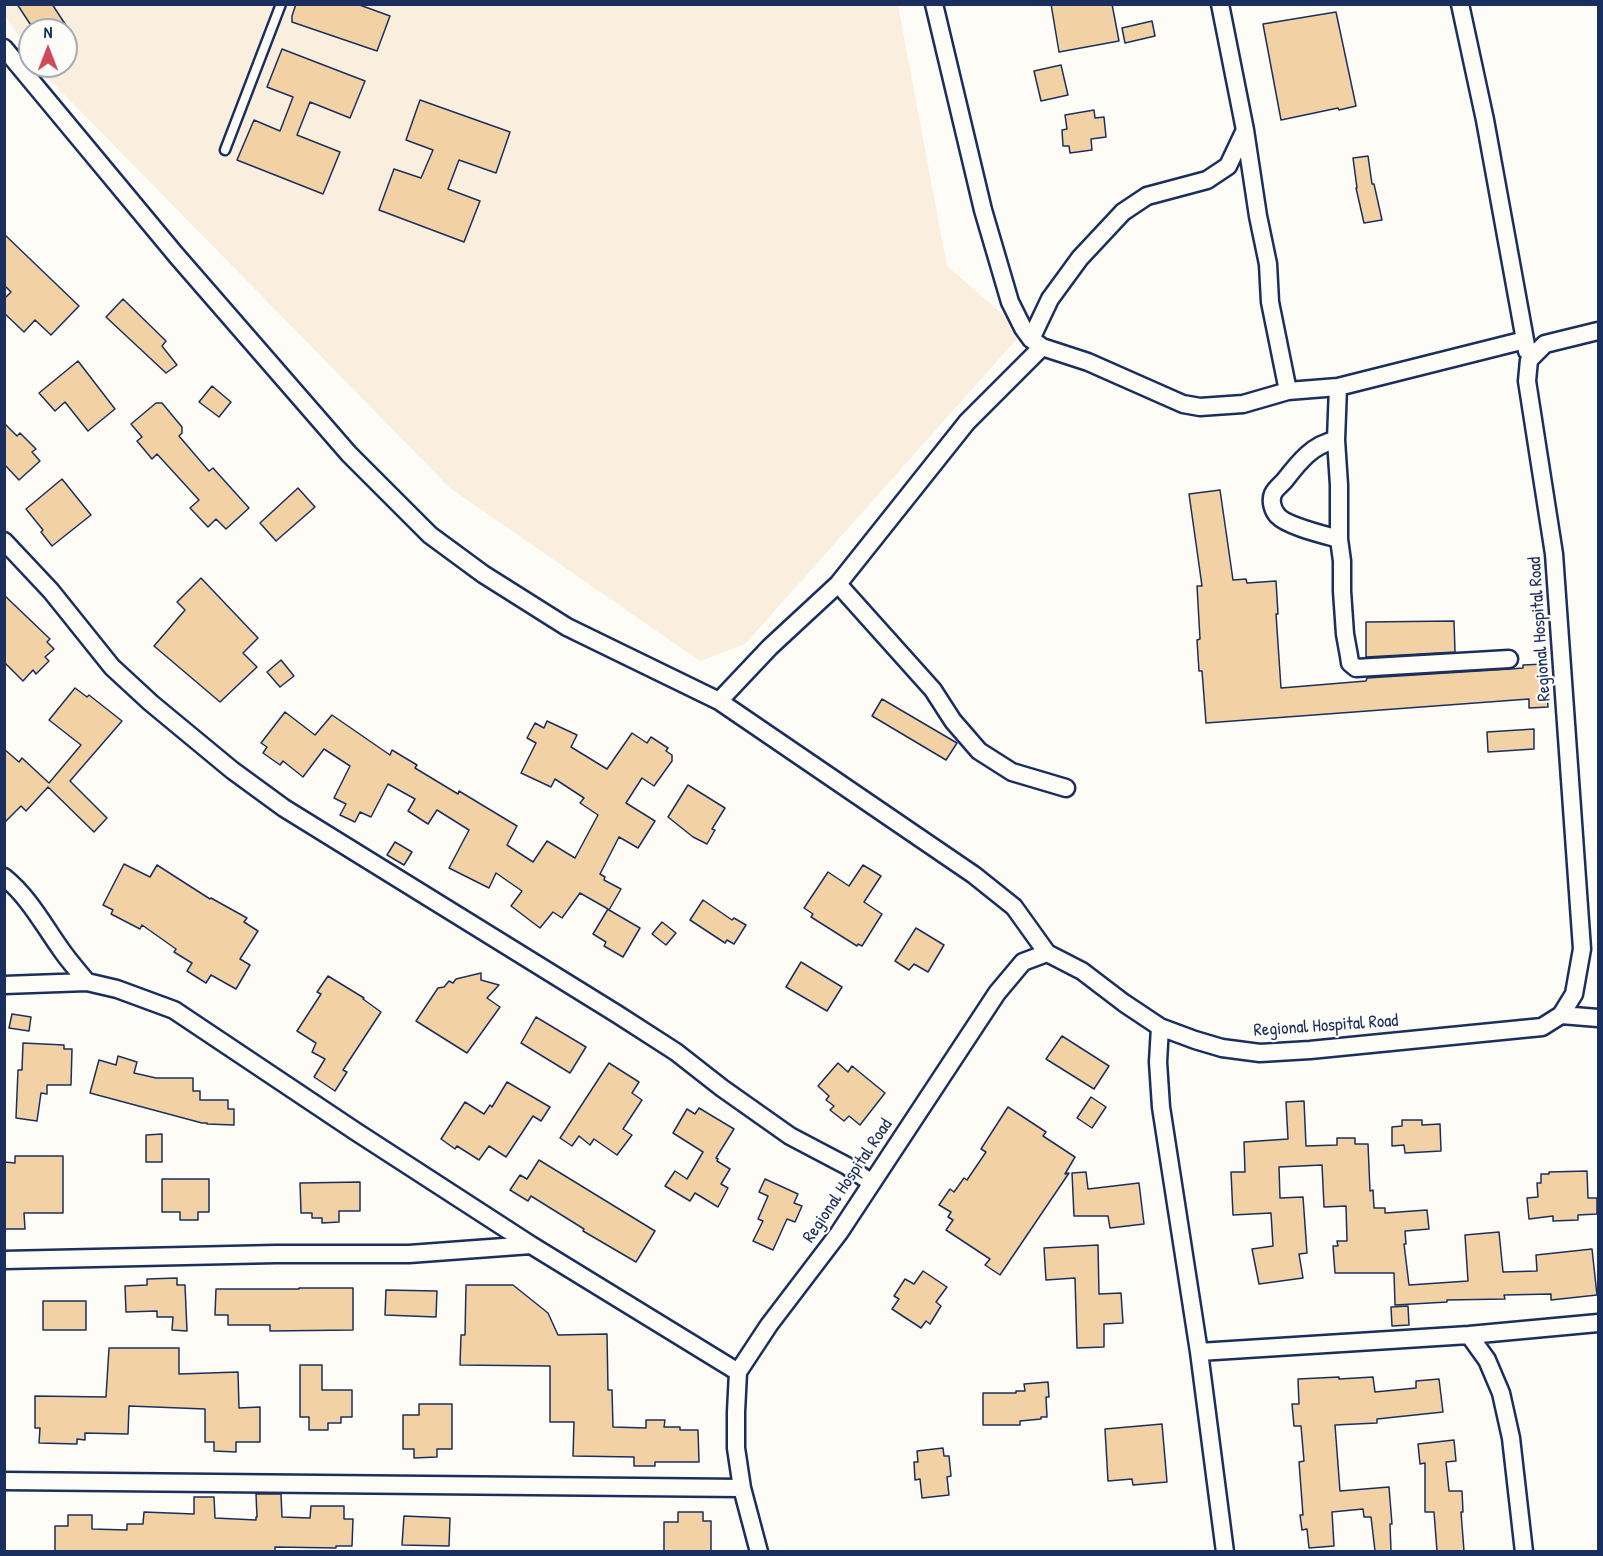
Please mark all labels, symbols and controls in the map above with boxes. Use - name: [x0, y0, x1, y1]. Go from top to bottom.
- north arrow: [18, 18, 78, 78]
- text: N: [44, 21, 52, 43]
- street label: Regional Hospital Road: [1524, 556, 1556, 702]
- street label: Regional Hospital Road: [1253, 1010, 1399, 1042]
- street label: Regional Hospital Road: [799, 1115, 897, 1247]

